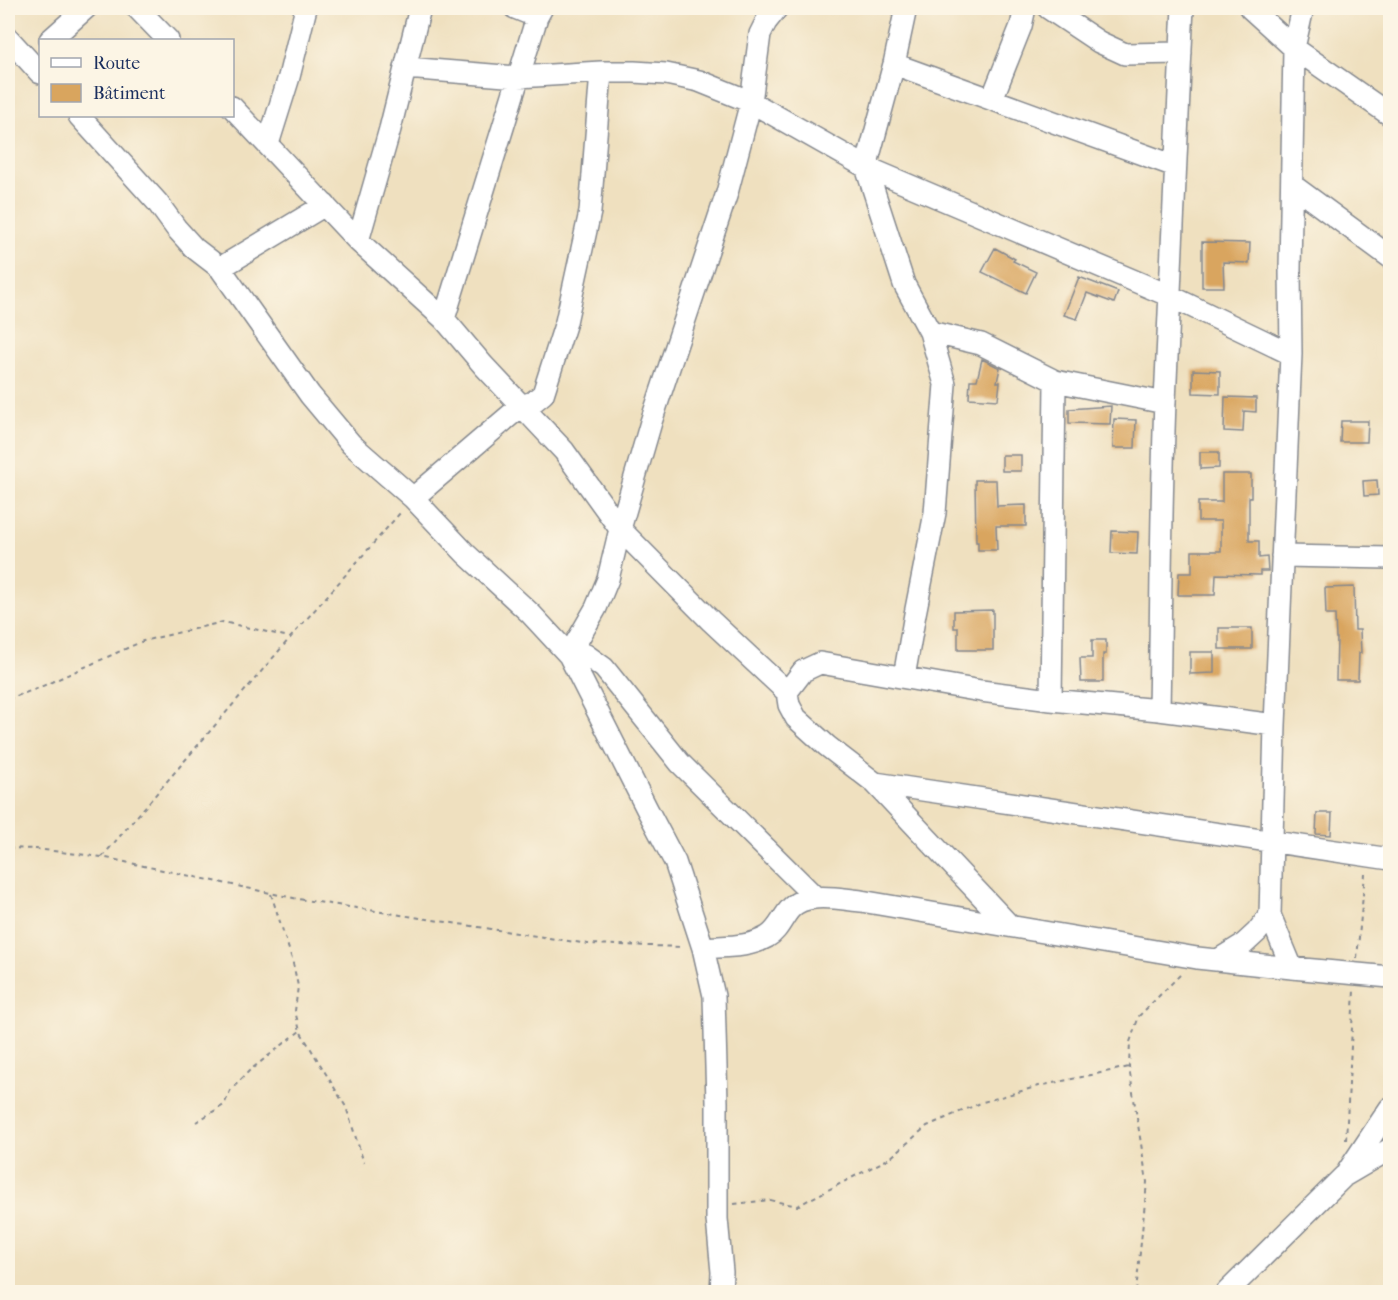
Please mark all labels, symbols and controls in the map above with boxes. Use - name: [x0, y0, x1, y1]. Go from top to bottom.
- legend: [39, 39, 234, 117]
- text: Route: [93, 53, 140, 74]
- text: Bâtiment: [93, 83, 166, 104]

